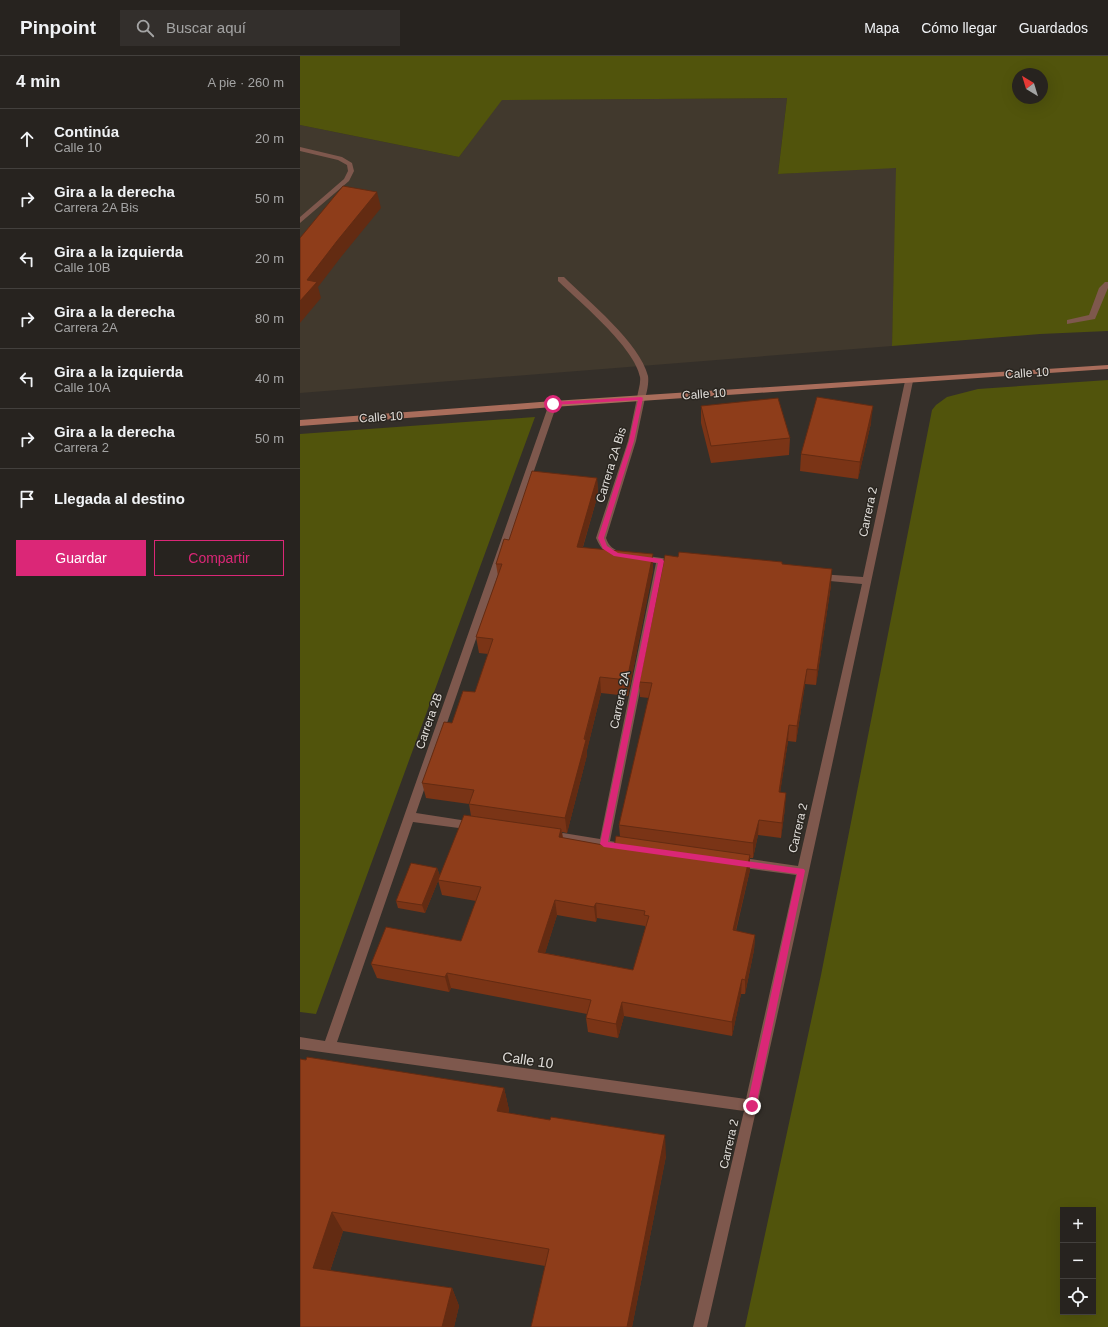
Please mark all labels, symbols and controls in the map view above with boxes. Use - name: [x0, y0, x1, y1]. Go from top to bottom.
- search box: [120, 10, 400, 46]
- text: Pinpoint: [20, 17, 96, 38]
- icon: search: [134, 17, 156, 39]
- text: Buscar aquí: [166, 19, 246, 36]
- text: Mapa: [864, 20, 899, 36]
- text: Cómo llegar: [921, 20, 997, 36]
- text: Guardados: [1019, 20, 1088, 36]
- north arrow: [1012, 68, 1048, 104]
- text: 4 min: [16, 72, 60, 91]
- text: A pie · 260 m: [207, 75, 284, 90]
- text: Continúa: [54, 123, 119, 140]
- icon: ahead: [16, 128, 38, 150]
- text: 20 m: [255, 131, 284, 146]
- text: Calle 10: [54, 140, 102, 155]
- text: Gira a la derecha: [54, 183, 175, 200]
- icon: right: [16, 188, 38, 210]
- text: 50 m: [255, 191, 284, 206]
- text: Carrera 2A Bis: [54, 200, 139, 215]
- text: Gira a la izquierda: [54, 243, 183, 260]
- icon: left: [16, 248, 38, 270]
- text: 20 m: [255, 251, 284, 266]
- text: Calle 10B: [54, 260, 110, 275]
- text: Gira a la derecha: [54, 303, 175, 320]
- icon: right: [16, 308, 38, 330]
- text: 80 m: [255, 311, 284, 326]
- text: Carrera 2A: [54, 320, 118, 335]
- text: Gira a la izquierda: [54, 363, 183, 380]
- street label: Calle 10: [1005, 364, 1050, 382]
- icon: left: [16, 368, 38, 390]
- text: 40 m: [255, 371, 284, 386]
- text: Calle 10A: [54, 380, 110, 395]
- street label: Calle 10: [682, 385, 727, 403]
- route start: [544, 395, 562, 413]
- street label: Calle 10: [359, 408, 404, 426]
- text: Gira a la derecha: [54, 423, 175, 440]
- street label: Carrera 2A Bis: [593, 426, 629, 504]
- icon: right: [16, 428, 38, 450]
- text: 50 m: [255, 431, 284, 446]
- text: Carrera 2: [54, 440, 109, 455]
- street label: Carrera 2: [856, 485, 880, 538]
- icon: arrive: [16, 488, 38, 510]
- text: Llegada al destino: [54, 490, 185, 507]
- button: Guardar: [16, 540, 146, 576]
- button: Compartir: [154, 540, 284, 576]
- street label: Carrera 2A: [607, 670, 633, 730]
- street label: Carrera 2B: [413, 691, 445, 751]
- street label: Carrera 2: [785, 801, 811, 854]
- street label: Calle 10: [501, 1049, 555, 1072]
- route end: [743, 1097, 761, 1115]
- street label: Carrera 2: [716, 1117, 742, 1170]
- map controls: [1060, 1207, 1096, 1315]
- button: +: [1060, 1207, 1096, 1243]
- button: −: [1060, 1243, 1096, 1279]
- button: locate: [1060, 1279, 1096, 1315]

